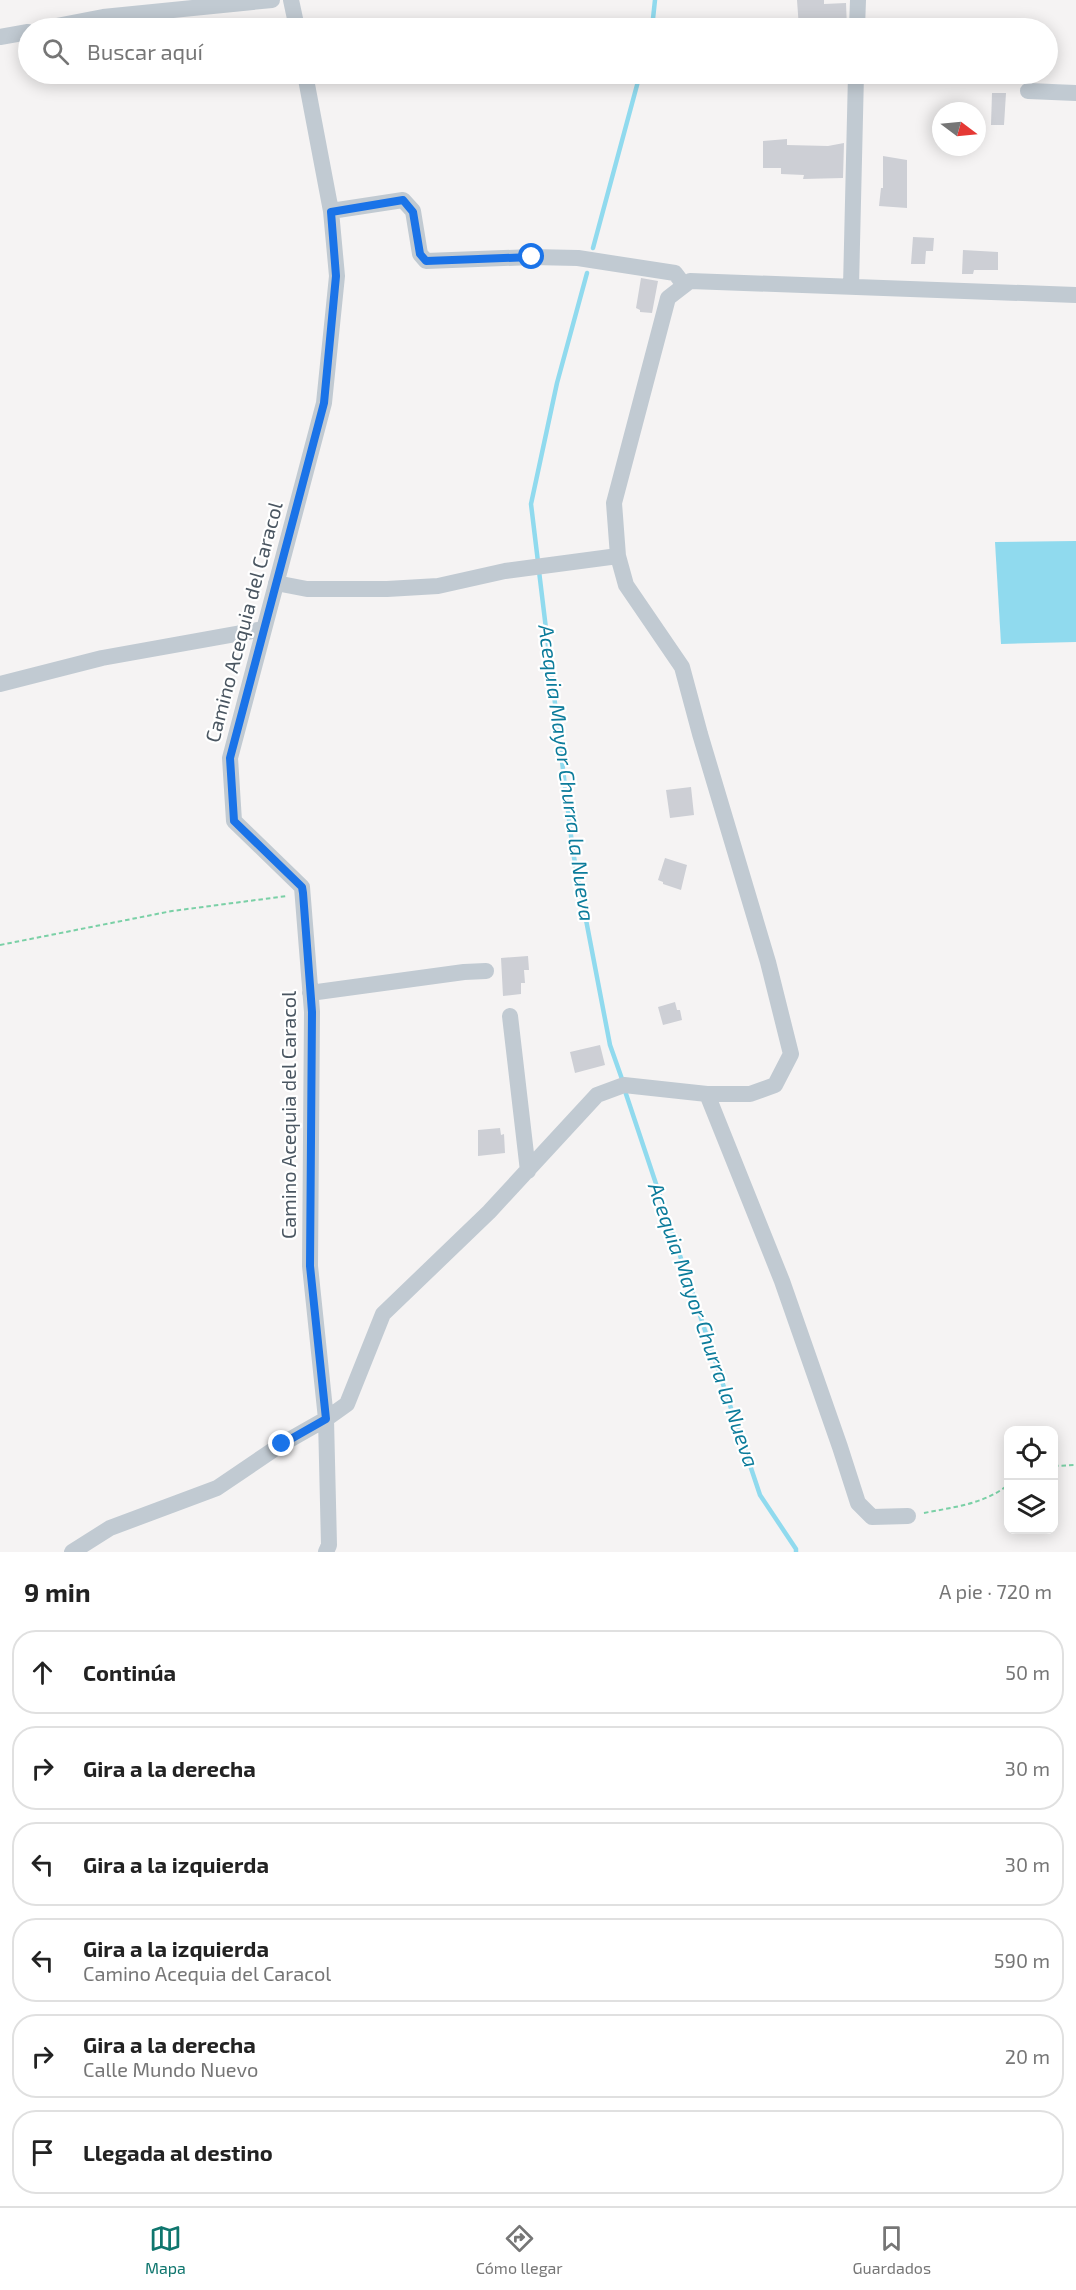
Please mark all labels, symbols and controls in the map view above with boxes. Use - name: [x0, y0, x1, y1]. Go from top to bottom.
- search box: [18, 18, 1058, 84]
- icon: search: [39, 35, 72, 68]
- text: Buscar aquí: [87, 38, 203, 64]
- north arrow: [932, 102, 986, 156]
- route start: [518, 243, 544, 269]
- street label: Camino Acequia del Caracol: [199, 499, 287, 745]
- water label: Acequia Mayor Churra la Nueva: [533, 622, 601, 923]
- street label: Camino Acequia del Caracol: [276, 991, 300, 1239]
- water label: Acequia Mayor Churra la Nueva: [643, 1178, 765, 1470]
- map controls: [1004, 1426, 1058, 1534]
- button: locate: [1004, 1426, 1058, 1480]
- route end: [268, 1430, 294, 1456]
- button: layers: [1004, 1480, 1058, 1534]
- text: 9 min: [24, 1576, 91, 1607]
- text: A pie · 720 m: [939, 1579, 1052, 1603]
- icon: ahead: [26, 1656, 59, 1689]
- text: Continúa: [83, 1659, 176, 1685]
- text: 50 m: [1005, 1660, 1050, 1684]
- icon: right: [26, 1752, 59, 1785]
- text: Gira a la derecha: [83, 1755, 256, 1781]
- text: 30 m: [1005, 1756, 1050, 1780]
- icon: left: [26, 1848, 59, 1881]
- text: Gira a la izquierda: [83, 1851, 269, 1877]
- text: 30 m: [1005, 1852, 1050, 1876]
- text: Gira a la izquierda: [83, 1935, 269, 1961]
- icon: left: [26, 1944, 59, 1977]
- text: 590 m: [994, 1948, 1050, 1972]
- text: Camino Acequia del Caracol: [83, 1961, 331, 1985]
- text: Gira a la derecha: [83, 2031, 256, 2057]
- icon: right: [26, 2040, 59, 2073]
- text: 20 m: [1005, 2044, 1050, 2068]
- text: Calle Mundo Nuevo: [83, 2057, 258, 2081]
- icon: arrive: [26, 2136, 59, 2169]
- text: Llegada al destino: [83, 2139, 273, 2165]
- tab: Mapa: [145, 2222, 186, 2277]
- tab: Cómo llegar: [476, 2222, 563, 2277]
- tab: Guardados: [853, 2222, 931, 2277]

